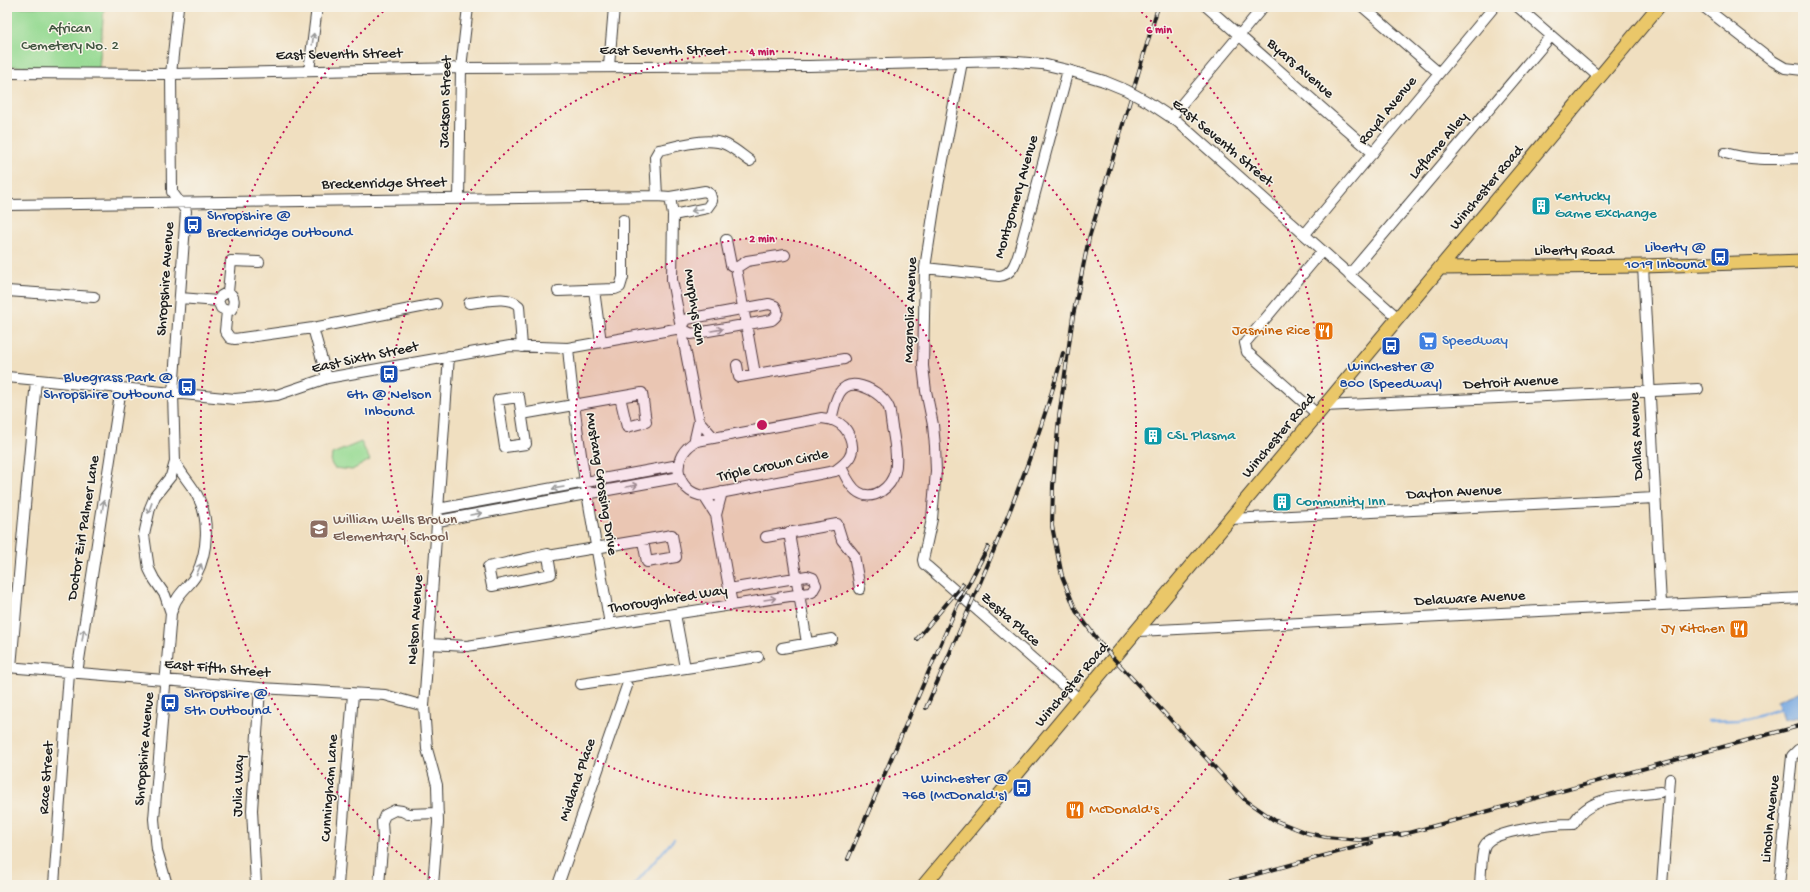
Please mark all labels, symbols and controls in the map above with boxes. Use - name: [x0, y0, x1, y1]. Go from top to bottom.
- park label: African Cemetery No. 2: [21, 20, 119, 55]
- text: 6 min: [1146, 24, 1172, 38]
- one-way arrow: [309, 33, 317, 46]
- street label: Byars Avenue: [1262, 34, 1337, 103]
- street label: East Seventh Street: [600, 42, 728, 60]
- street label: East Seventh Street: [275, 45, 404, 65]
- text: 4 min: [748, 46, 775, 60]
- street label: Jackson Street: [435, 54, 457, 148]
- street label: Royal Avenue: [1355, 73, 1421, 149]
- street label: East Seventh Street: [1168, 95, 1278, 192]
- street label: Laflame Alley: [1406, 108, 1473, 183]
- street label: Montgomery Avenue: [991, 133, 1043, 261]
- street label: Winchester Road: [1446, 141, 1528, 234]
- street label: Breckenridge Street: [321, 174, 448, 194]
- place label: Kentucky Game Exchange: [1555, 188, 1657, 223]
- building icon: Kentucky Game Exchange: [1530, 195, 1552, 217]
- one-way arrow: [691, 206, 704, 214]
- place label: Shropshire @ Breckenridge Outbound: [206, 207, 354, 242]
- bus stop icon: Shropshire @ Breckenridge Outbound: [182, 214, 204, 236]
- street label: Shropshire Avenue: [153, 221, 179, 337]
- text: 2 min: [749, 233, 775, 247]
- place label: Liberty @ 1019 Inbound: [1624, 239, 1707, 274]
- street label: Liberty Road: [1534, 242, 1615, 260]
- bus stop icon: Liberty @ 1019 Inbound: [1709, 246, 1731, 268]
- street label: Magnolia Avenue: [900, 257, 922, 363]
- street label: Murphys Run: [679, 268, 709, 346]
- restaurant icon: Jasmine Rice: [1313, 320, 1335, 342]
- place label: Jasmine Rice: [1232, 322, 1310, 340]
- one-way arrow: [711, 326, 724, 334]
- supermarket icon: Speedway: [1417, 330, 1439, 352]
- place label: Speedway: [1442, 332, 1509, 350]
- bus stop icon: Winchester @ 800 (Speedway): [1380, 335, 1402, 357]
- street label: East Sixth Street: [310, 338, 422, 378]
- place label: Winchester @ 800 (Speedway): [1339, 358, 1443, 393]
- bus stop icon: 6th @ Nelson Inbound: [378, 363, 400, 385]
- place label: Bluegrass Park @ Shropshire Outbound: [43, 369, 174, 404]
- street label: Detroit Avenue: [1462, 372, 1559, 395]
- bus stop icon: Bluegrass Park @ Shropshire Outbound: [176, 376, 198, 398]
- place label: 6th @ Nelson Inbound: [347, 386, 431, 421]
- street label: Winchester Road: [1238, 389, 1320, 482]
- street label: Dallas Avenue: [1626, 392, 1648, 481]
- street label: Mustang Crossing Drive: [581, 411, 621, 557]
- centre of rings: [755, 418, 769, 432]
- building icon: CSL Plasma: [1142, 425, 1164, 447]
- place label: CSL Plasma: [1167, 427, 1236, 445]
- street label: Triple Crown Circle: [715, 445, 830, 487]
- street label: Doctor Zirl Palmer Lane: [64, 454, 104, 603]
- one-way arrow: [625, 482, 638, 490]
- street label: Dayton Avenue: [1405, 482, 1502, 505]
- one-way arrow: [552, 484, 565, 492]
- building icon: Community Inn: [1271, 491, 1293, 513]
- place label: Community Inn: [1296, 493, 1386, 511]
- one-way arrow: [99, 500, 107, 513]
- one-way arrow: [146, 501, 153, 514]
- one-way arrow: [469, 510, 482, 518]
- place label: William Wells Brown Elementary School: [333, 511, 457, 546]
- school or university icon: William Wells Brown Elementary School: [308, 518, 330, 540]
- one-way arrow: [195, 563, 203, 575]
- street label: Nelson Avenue: [404, 574, 428, 665]
- street label: Thoroughbred Way: [606, 582, 729, 618]
- street label: Delaware Avenue: [1413, 587, 1526, 611]
- street label: Zesta Place: [976, 589, 1044, 651]
- one-way arrow: [764, 595, 777, 603]
- restaurant icon: JY Kitchen: [1728, 618, 1750, 640]
- place label: JY Kitchen: [1661, 620, 1725, 638]
- one-way arrow: [79, 629, 87, 642]
- street label: Winchester Road: [1031, 638, 1113, 731]
- street label: East Fifth Street: [163, 655, 273, 683]
- place label: Shropshire @ 5th Outbound: [184, 685, 272, 720]
- street label: Shropshire Avenue: [131, 691, 159, 807]
- bus stop icon: Shropshire @ 5th Outbound: [159, 692, 181, 714]
- street label: Cunningham Lane: [317, 733, 343, 842]
- street label: Midland Place: [555, 736, 601, 824]
- street label: Race Street: [35, 739, 59, 815]
- street label: Julia Way: [229, 754, 249, 817]
- place label: Winchester @ 768 (McDonald's): [901, 770, 1008, 805]
- street label: Lincoln Avenue: [1757, 774, 1785, 864]
- bus stop icon: Winchester @ 768 (McDonald's): [1011, 777, 1033, 799]
- restaurant icon: McDonald's: [1064, 799, 1086, 821]
- place label: McDonald's: [1089, 801, 1159, 819]

